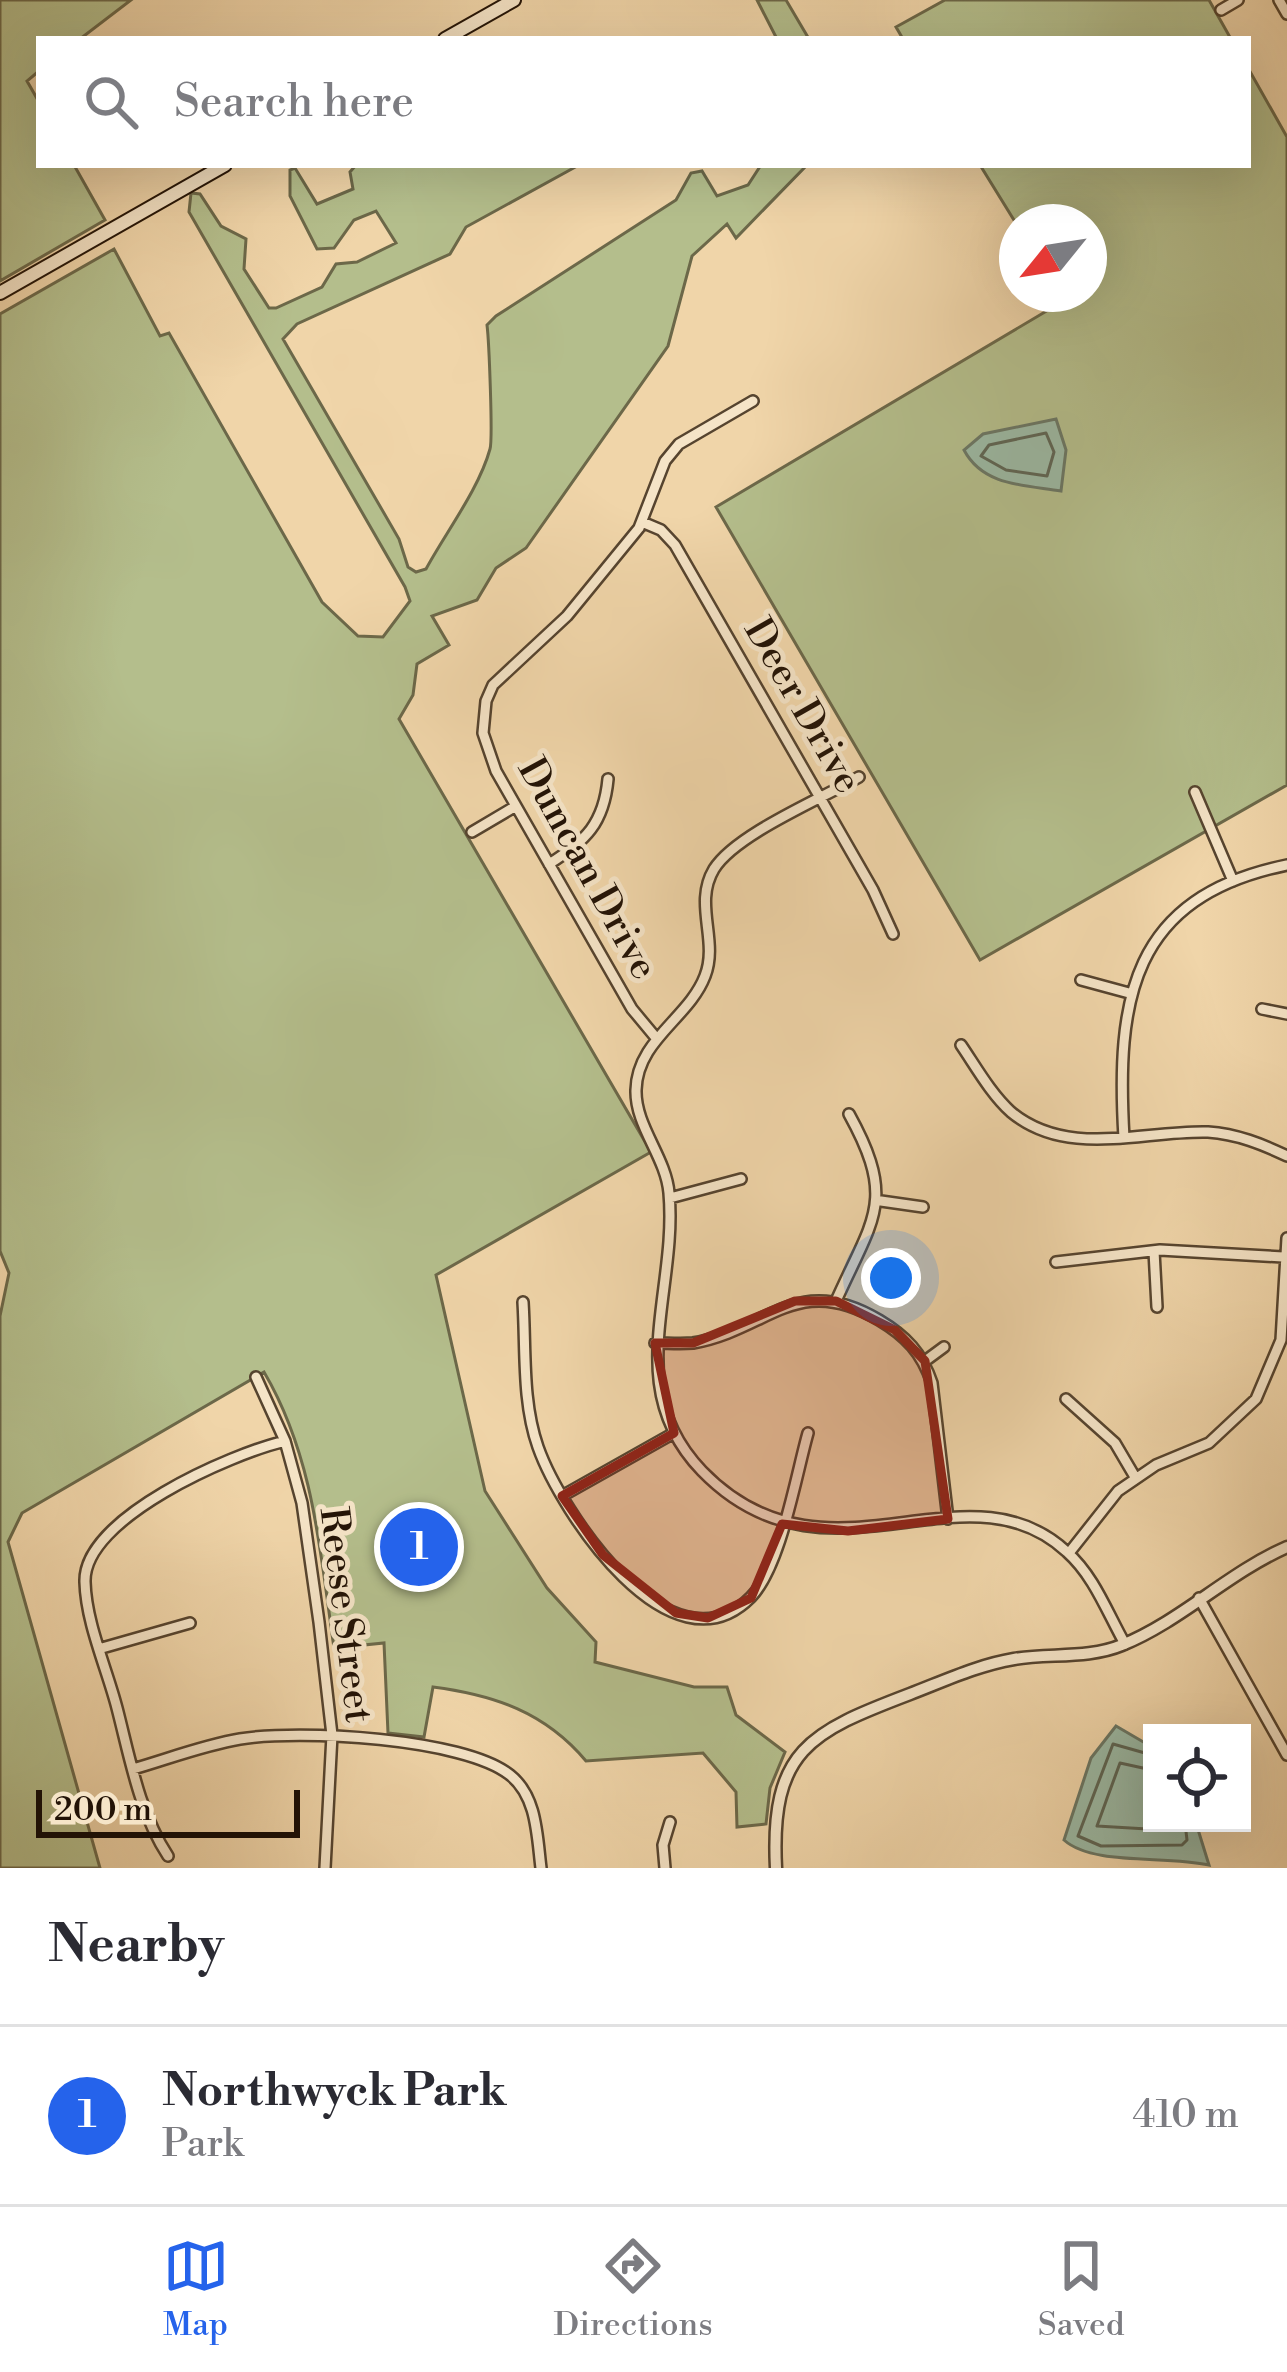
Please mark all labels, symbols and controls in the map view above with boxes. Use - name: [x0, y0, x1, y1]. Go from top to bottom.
- search box: [36, 36, 1251, 168]
- icon: search: [78, 69, 144, 135]
- text: Search here: [174, 74, 414, 131]
- north arrow: [999, 204, 1107, 312]
- street label: Deer Drive: [732, 610, 872, 802]
- street label: Duncan Drive: [506, 750, 668, 988]
- your location: [861, 1248, 921, 1308]
- pin: 1: [380, 1502, 458, 1592]
- street label: Reese Street: [307, 1504, 383, 1726]
- map controls: [1143, 1724, 1251, 1832]
- button: locate: [1143, 1724, 1251, 1832]
- scale bar: [36, 1784, 300, 1837]
- text: 200 m: [54, 1790, 152, 1831]
- text: Nearby: [48, 1914, 224, 1978]
- text: Northwyck Park: [162, 2063, 507, 2120]
- text: 1: [78, 2091, 96, 2140]
- text: 410 m: [1132, 2091, 1239, 2140]
- text: Park: [162, 2120, 243, 2169]
- tab: Map: [163, 2233, 229, 2346]
- tab: Directions: [554, 2233, 713, 2346]
- tab: Saved: [1038, 2233, 1124, 2346]

